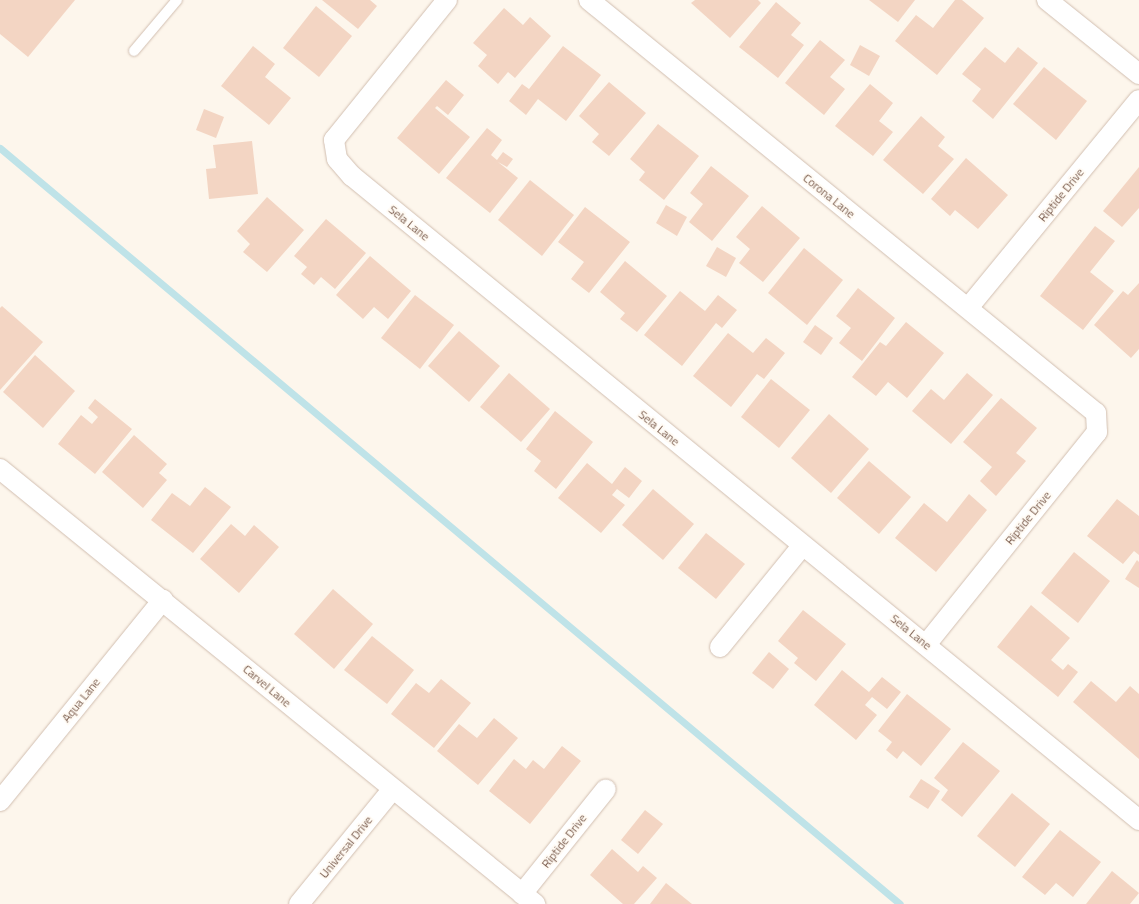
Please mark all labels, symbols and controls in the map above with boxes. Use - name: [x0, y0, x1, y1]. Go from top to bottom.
- street label: Riptide Drive: [1035, 165, 1087, 225]
- street label: Corona Lane: [800, 171, 858, 221]
- street label: Sela Lane: [386, 202, 432, 244]
- street label: Sela Lane: [636, 407, 682, 449]
- street label: Riptide Drive: [1002, 488, 1054, 548]
- street label: Sela Lane: [888, 611, 934, 653]
- street label: Carvel Lane: [240, 662, 294, 710]
- street label: Aqua Lane: [59, 675, 103, 725]
- street label: Riptide Drive: [538, 811, 590, 871]
- street label: Universal Drive: [317, 813, 375, 881]

